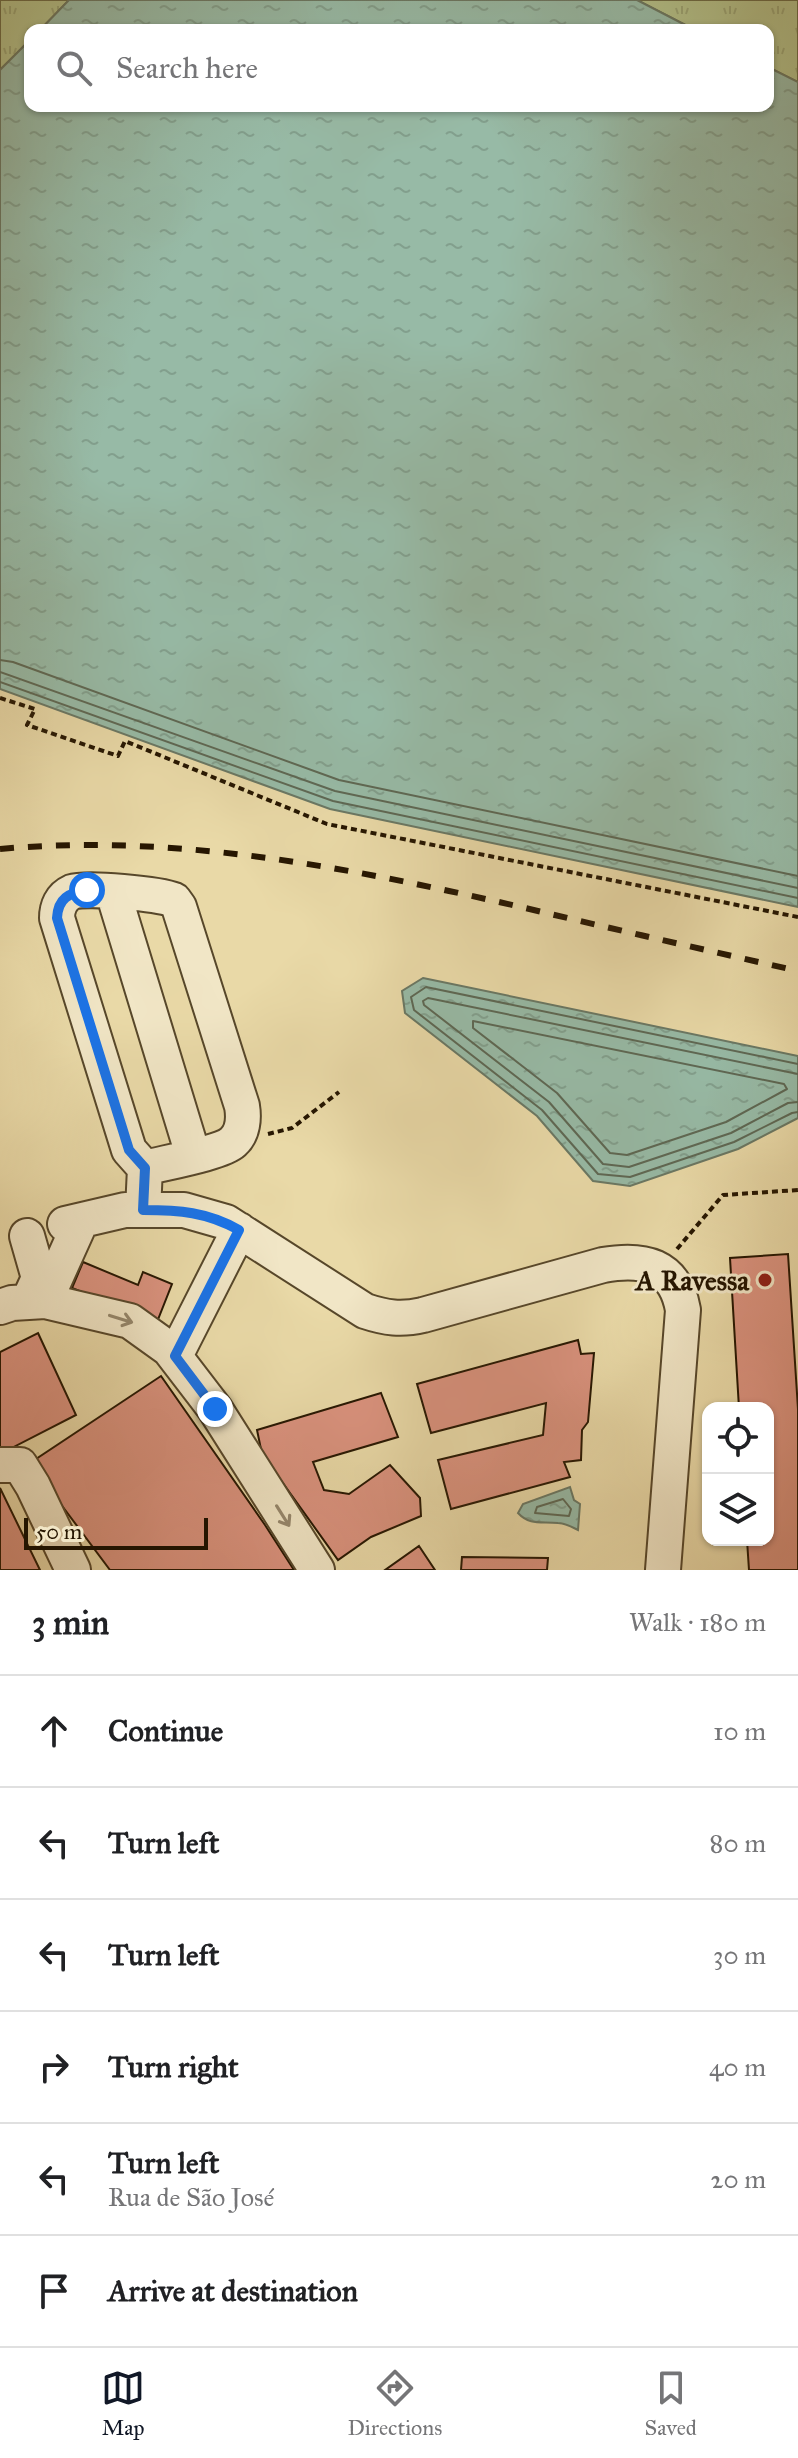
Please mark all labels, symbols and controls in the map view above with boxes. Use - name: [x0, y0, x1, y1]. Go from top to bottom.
- search box: [24, 24, 774, 112]
- icon: search: [52, 46, 96, 90]
- text: Search here: [116, 50, 258, 86]
- route start: [69, 872, 105, 908]
- place label: A Ravessa: [634, 1263, 750, 1298]
- marker: A Ravessa: [756, 1271, 774, 1289]
- one-way arrow: [107, 1312, 133, 1327]
- route end: [197, 1391, 233, 1427]
- map controls: [702, 1402, 774, 1546]
- button: locate: [702, 1402, 774, 1474]
- button: layers: [702, 1474, 774, 1546]
- one-way arrow: [275, 1504, 291, 1527]
- scale bar: [24, 1514, 208, 1550]
- text: 50 m: [36, 1518, 82, 1545]
- text: 3 min: [32, 1602, 109, 1643]
- text: Walk · 180 m: [629, 1606, 766, 1638]
- icon: ahead: [32, 1709, 76, 1753]
- text: Continue: [108, 1713, 223, 1749]
- text: 10 m: [713, 1715, 766, 1747]
- icon: left: [32, 1821, 76, 1865]
- text: Turn left: [108, 1825, 219, 1861]
- text: 80 m: [710, 1827, 766, 1859]
- icon: left: [32, 1933, 76, 1977]
- text: Turn left: [108, 1937, 219, 1973]
- text: 30 m: [713, 1939, 766, 1971]
- icon: right: [32, 2045, 76, 2089]
- text: Turn right: [108, 2049, 239, 2085]
- text: 40 m: [709, 2051, 766, 2083]
- text: Turn left: [108, 2145, 219, 2181]
- icon: left: [32, 2157, 76, 2201]
- text: 20 m: [711, 2163, 766, 2195]
- text: Rua de São José: [108, 2181, 274, 2213]
- icon: arrive: [32, 2269, 76, 2313]
- text: Arrive at destination: [108, 2273, 358, 2309]
- tab: Map: [101, 2366, 145, 2441]
- tab: Directions: [347, 2366, 442, 2441]
- tab: Saved: [645, 2366, 697, 2441]

